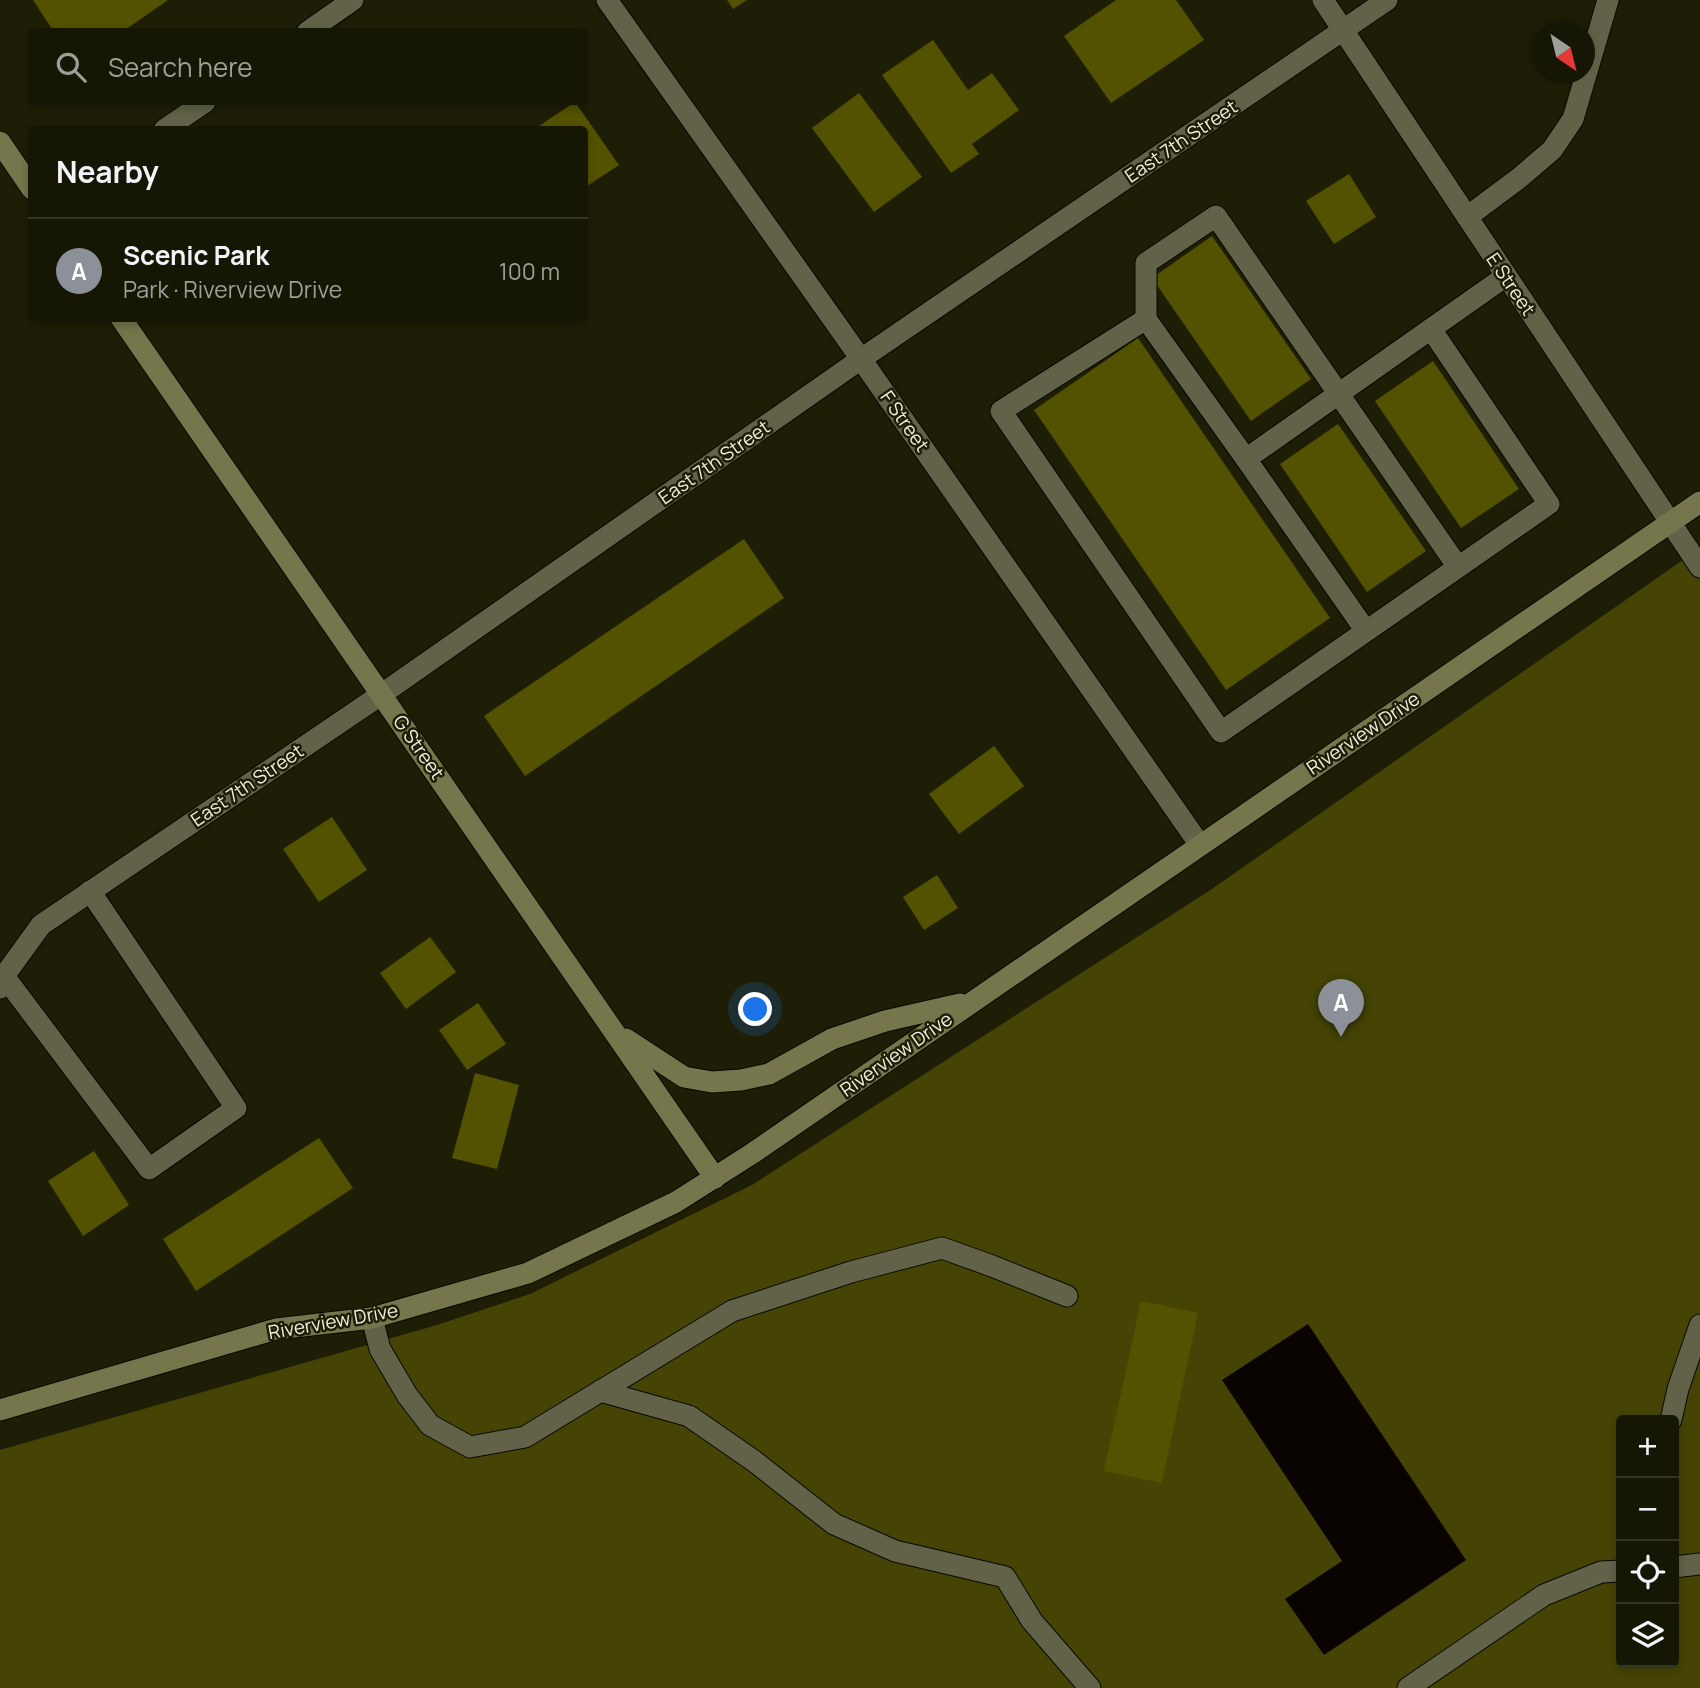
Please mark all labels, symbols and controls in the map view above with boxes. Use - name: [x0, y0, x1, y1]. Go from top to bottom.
- north arrow: [1532, 21, 1595, 84]
- search box: [28, 28, 588, 105]
- icon: search: [52, 48, 90, 86]
- text: Search here: [108, 49, 253, 85]
- street label: East 7th Street: [1120, 94, 1242, 188]
- text: Nearby: [56, 151, 159, 192]
- text: Scenic Park: [123, 237, 269, 273]
- street label: E Street: [1481, 248, 1541, 320]
- text: A: [71, 255, 87, 287]
- text: 100 m: [499, 255, 560, 287]
- text: Park · Riverview Drive: [123, 273, 342, 305]
- street label: F Street: [875, 385, 935, 457]
- street label: East 7th Street: [653, 414, 775, 510]
- street label: Riverview Drive: [1301, 686, 1425, 780]
- street label: G Street: [387, 710, 451, 784]
- street label: East 7th Street: [186, 738, 308, 832]
- pin: A: [1318, 979, 1364, 1037]
- your location: [738, 992, 772, 1026]
- street label: Riverview Drive: [835, 1006, 957, 1102]
- street label: Riverview Drive: [266, 1297, 400, 1345]
- map controls: [1616, 1415, 1679, 1667]
- button: +: [1616, 1415, 1679, 1478]
- button: −: [1616, 1478, 1679, 1541]
- button: locate: [1616, 1541, 1679, 1604]
- button: layers: [1616, 1604, 1679, 1667]

